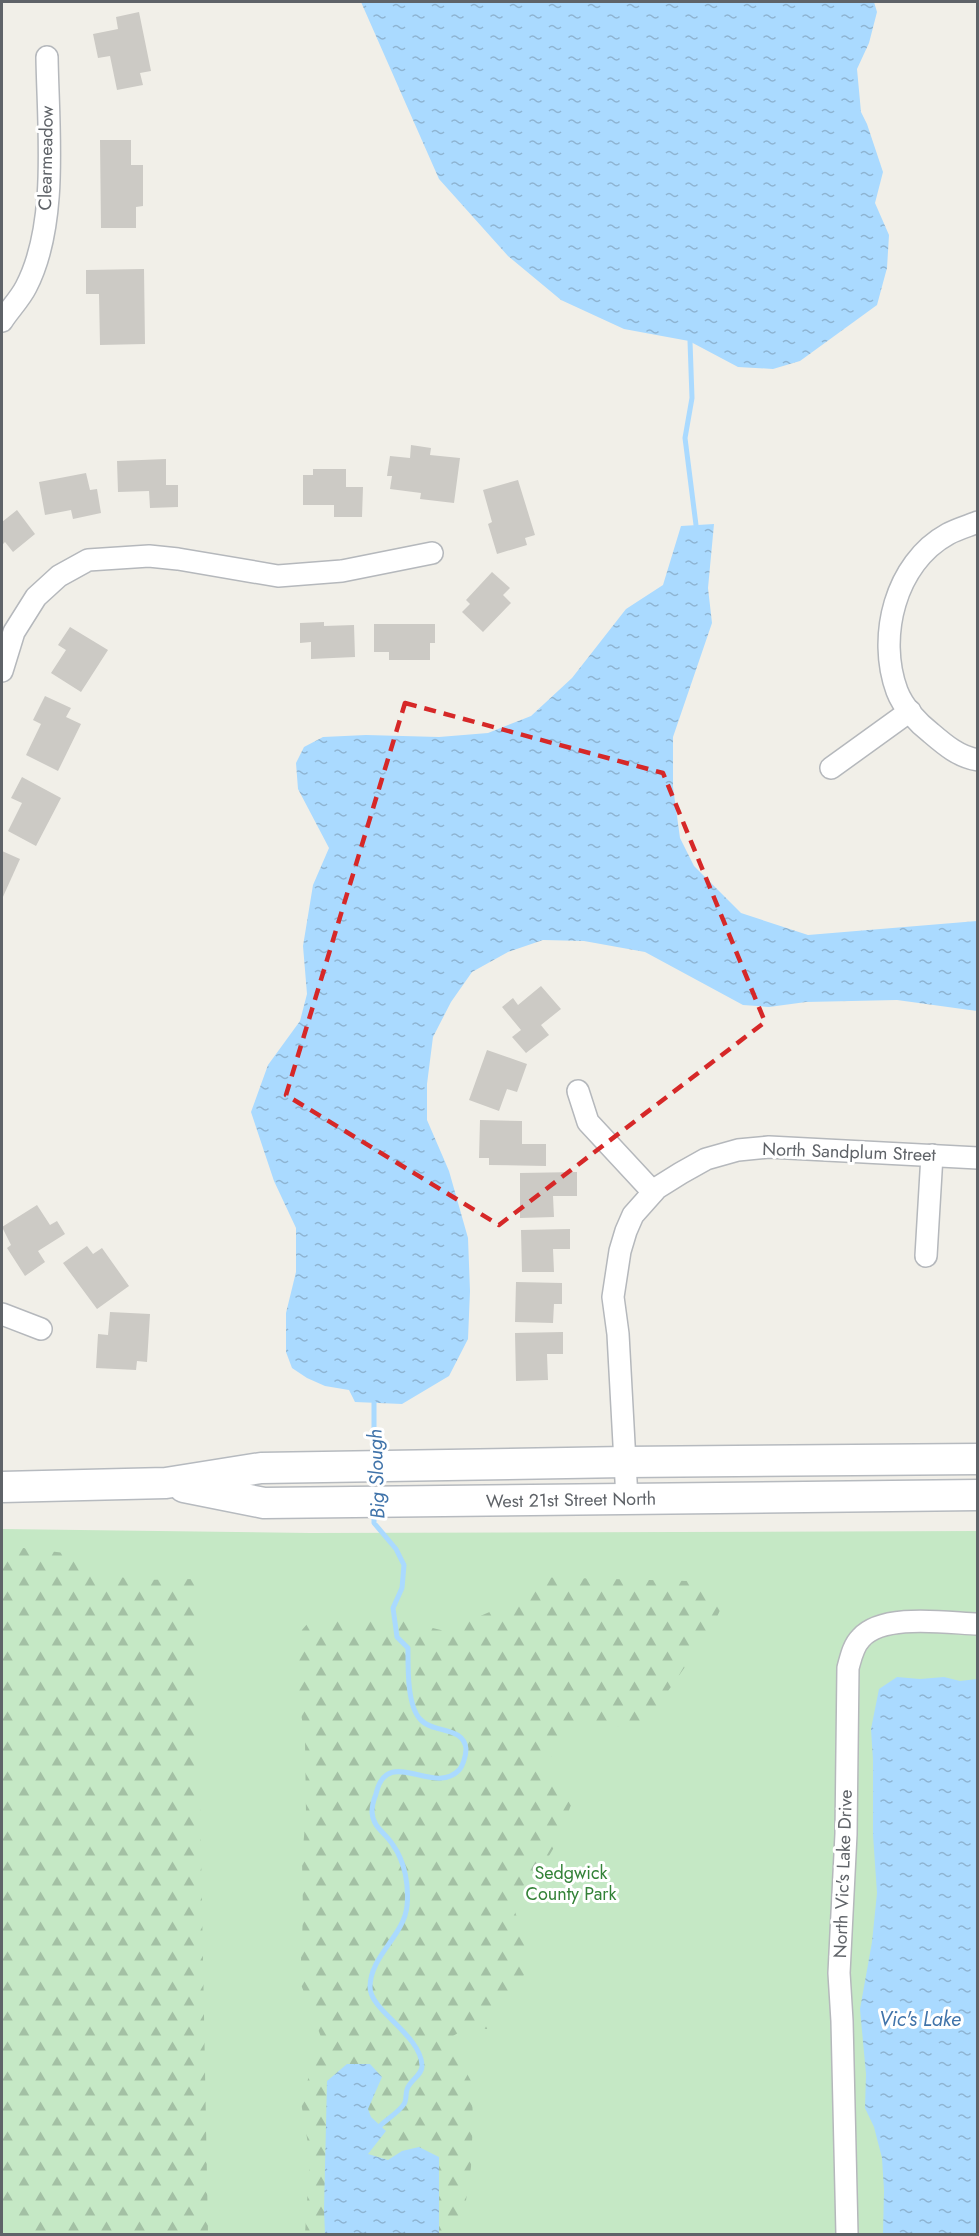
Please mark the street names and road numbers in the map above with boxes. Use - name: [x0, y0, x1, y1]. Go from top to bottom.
- street label: Clearmeadow: [32, 105, 60, 211]
- street label: North Sandplum Street: [762, 1136, 937, 1168]
- street label: West 21st Street North: [486, 1486, 656, 1514]
- street label: North Vic's Lake Drive: [827, 1789, 859, 1959]

